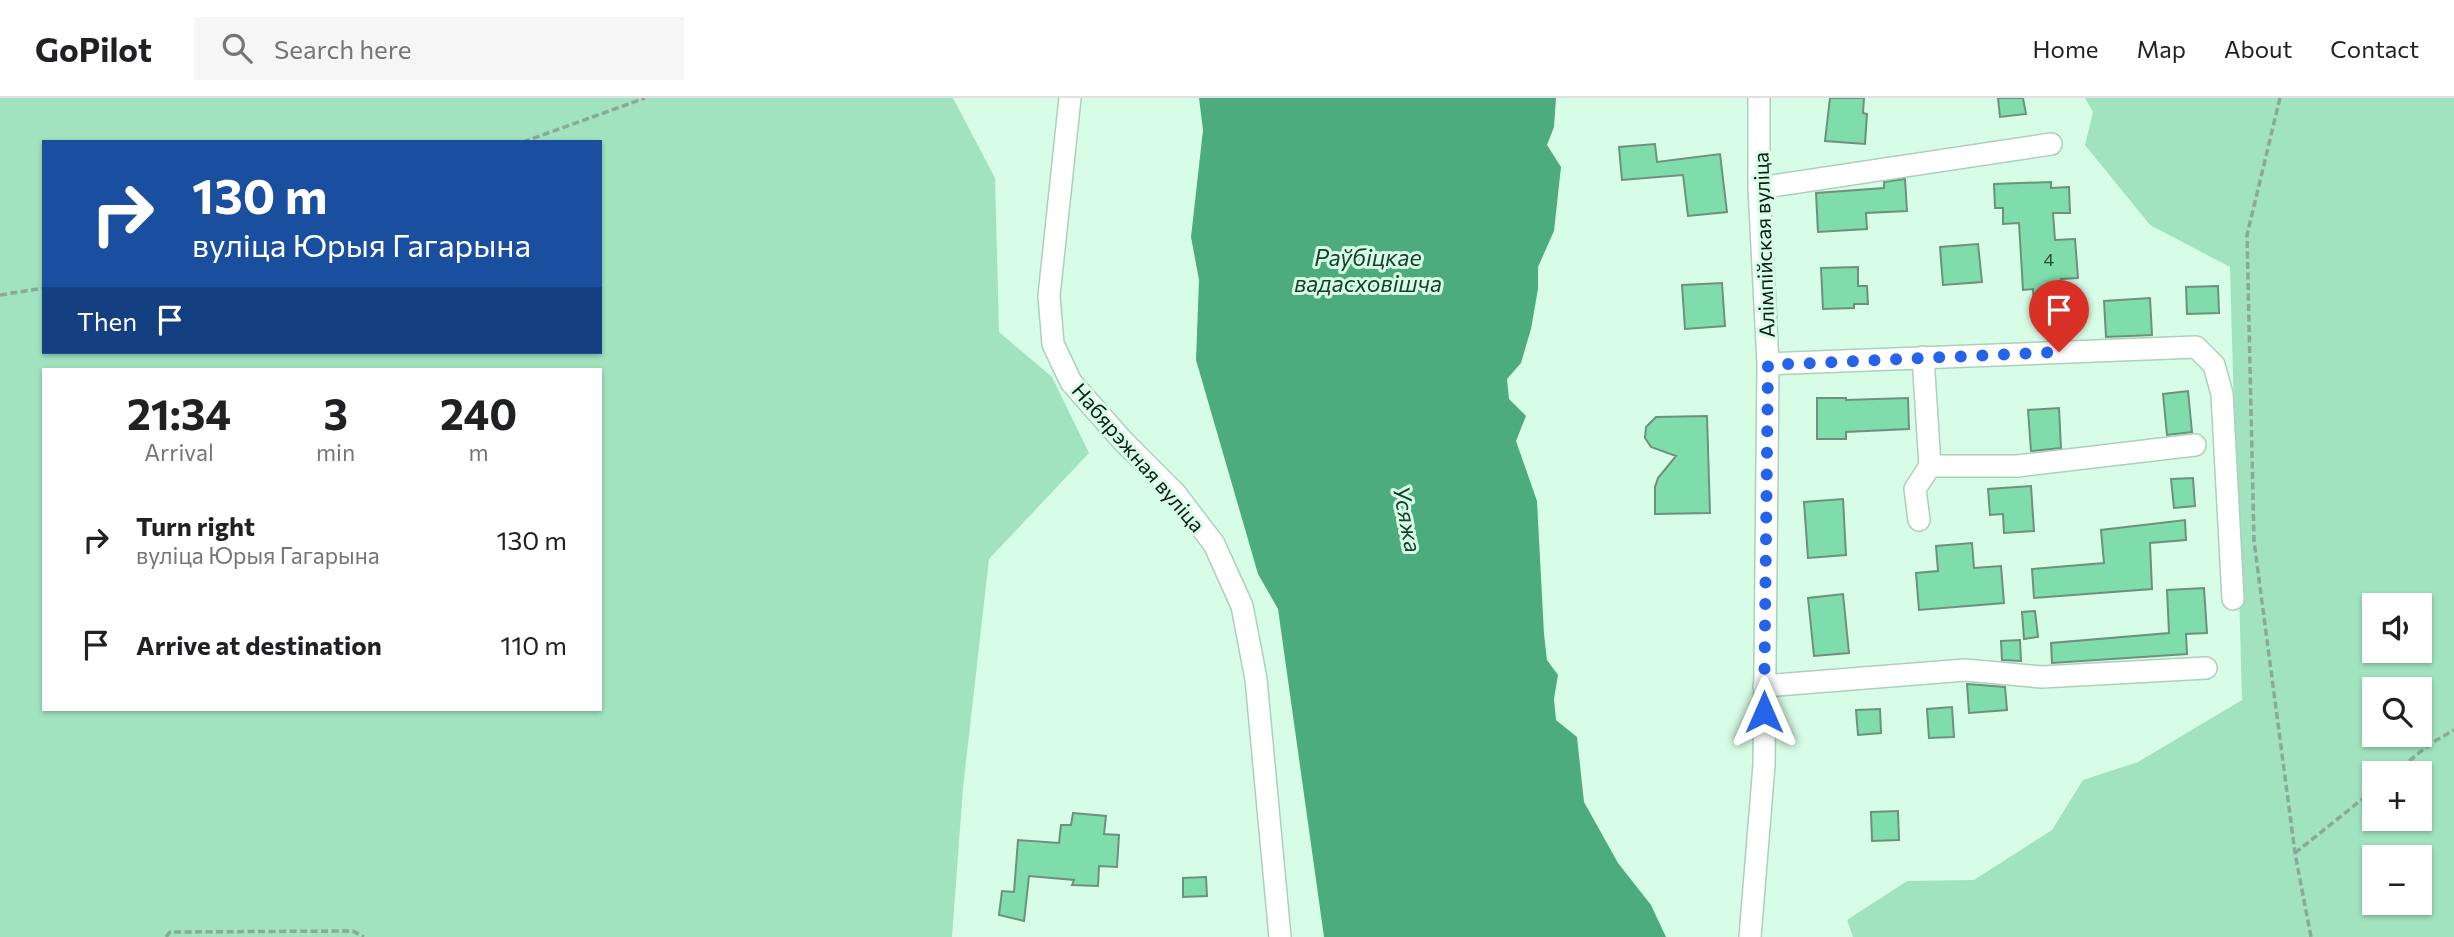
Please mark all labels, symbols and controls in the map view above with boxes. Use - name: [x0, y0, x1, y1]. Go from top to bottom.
- search box: [194, 17, 684, 80]
- text: GoPilot: [35, 28, 152, 69]
- icon: search: [218, 29, 256, 67]
- text: Search here: [274, 33, 411, 64]
- text: Home: [2033, 34, 2099, 63]
- text: Map: [2137, 34, 2186, 63]
- text: About: [2224, 34, 2292, 63]
- text: Contact: [2330, 34, 2419, 63]
- street label: Алімпійская вуліца: [1747, 152, 1779, 338]
- text: 130 m: [192, 164, 327, 224]
- icon: right: [77, 168, 168, 259]
- text: вуліца Юрыя Гагарына: [192, 224, 531, 264]
- water label: Раўбіцкае вадасховішча: [1294, 243, 1442, 297]
- house number: 4: [2044, 248, 2055, 270]
- pin: [2029, 280, 2089, 352]
- icon: arrive: [2040, 291, 2078, 329]
- icon: arrive: [151, 301, 189, 339]
- text: Then: [77, 305, 137, 336]
- street label: Набярэжная вуліца: [1068, 377, 1210, 537]
- text: 21:34: [127, 387, 231, 439]
- text: 3: [323, 387, 348, 439]
- text: 240: [440, 387, 517, 439]
- text: Arrival: [144, 438, 214, 466]
- text: min: [316, 438, 355, 466]
- text: m: [469, 438, 489, 466]
- water label: Усяжа: [1388, 483, 1428, 555]
- text: Turn right: [136, 510, 255, 541]
- icon: right: [77, 521, 115, 559]
- text: 130 m: [496, 524, 567, 555]
- text: вуліца Юрыя Гагарына: [136, 541, 380, 569]
- map controls: [2362, 593, 2432, 915]
- button: sound: [2362, 593, 2432, 663]
- icon: arrive: [77, 626, 115, 664]
- text: Arrive at destination: [136, 629, 382, 660]
- text: 110 m: [500, 629, 567, 660]
- position arrow: [1727, 675, 1801, 749]
- button: search: [2362, 677, 2432, 747]
- button: +: [2362, 761, 2432, 831]
- button: −: [2362, 845, 2432, 915]

